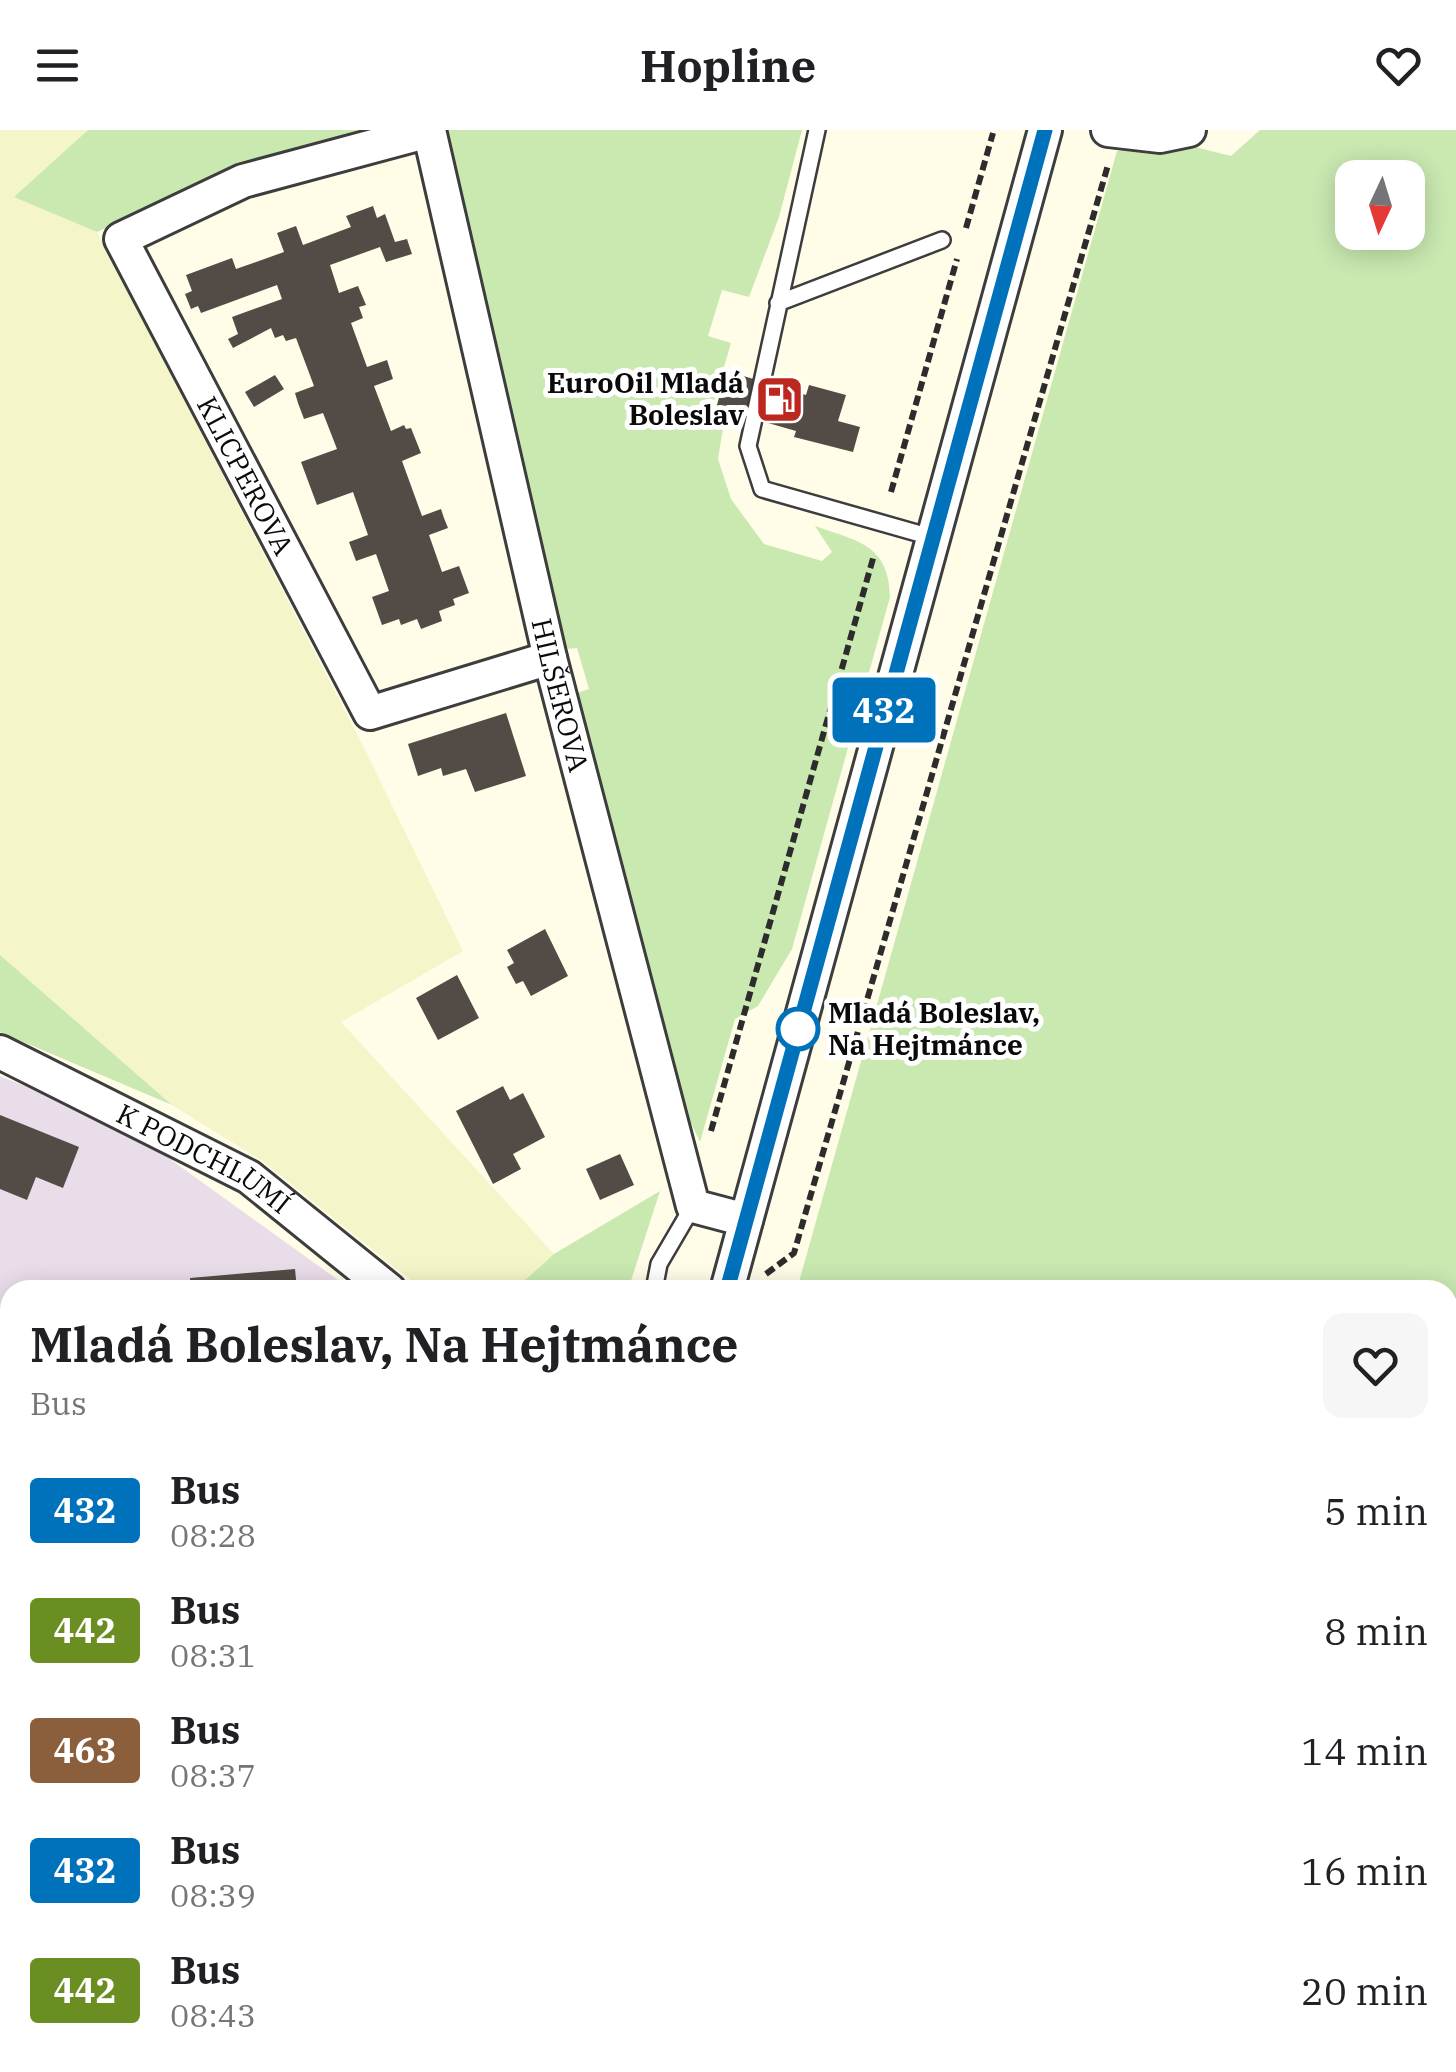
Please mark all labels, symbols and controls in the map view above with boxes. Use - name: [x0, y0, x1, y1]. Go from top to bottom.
- text: Hopline: [640, 36, 816, 94]
- icon: menu: [30, 38, 85, 93]
- icon: heart: [1371, 38, 1426, 93]
- north arrow: [1335, 160, 1425, 250]
- map controls: [1335, 160, 1425, 250]
- place label: EuroOil Mladá Boleslav: [547, 364, 744, 433]
- fuel station icon: EuroOil Mladá Boleslav: [753, 373, 805, 425]
- street label: KLICPEROVA: [189, 390, 303, 561]
- street label: HILŠEROVA: [523, 614, 598, 776]
- line badge: 432: [826, 678, 942, 742]
- text: 432: [852, 687, 916, 733]
- place label: Mladá Boleslav, Na Hejtmánce: [828, 994, 1040, 1063]
- marker: Mladá Boleslav, Na Hejtmánce: [777, 1008, 819, 1050]
- street label: K PODCHLUMÍ: [111, 1095, 299, 1222]
- text: Mladá Boleslav, Na Hejtmánce: [30, 1313, 738, 1375]
- button: heart: [1323, 1313, 1428, 1418]
- text: Bus: [30, 1382, 87, 1424]
- text: Bus: [170, 1465, 240, 1514]
- text: 5 min: [1324, 1486, 1428, 1535]
- text: 432: [53, 1487, 117, 1533]
- text: 08:28: [170, 1514, 256, 1556]
- text: Bus: [170, 1585, 240, 1634]
- text: 8 min: [1324, 1606, 1428, 1655]
- text: 442: [53, 1607, 117, 1653]
- text: 08:31: [170, 1634, 256, 1676]
- text: Bus: [170, 1705, 240, 1754]
- text: 14 min: [1301, 1726, 1428, 1775]
- text: 463: [53, 1727, 117, 1773]
- text: 08:37: [170, 1754, 256, 1796]
- text: Bus: [170, 1825, 240, 1874]
- text: 16 min: [1301, 1846, 1428, 1895]
- text: 432: [53, 1847, 117, 1893]
- text: 08:39: [170, 1874, 256, 1916]
- text: Bus: [170, 1945, 240, 1994]
- text: 20 min: [1301, 1966, 1428, 2015]
- text: 442: [53, 1967, 117, 2013]
- text: 08:43: [170, 1994, 256, 2036]

